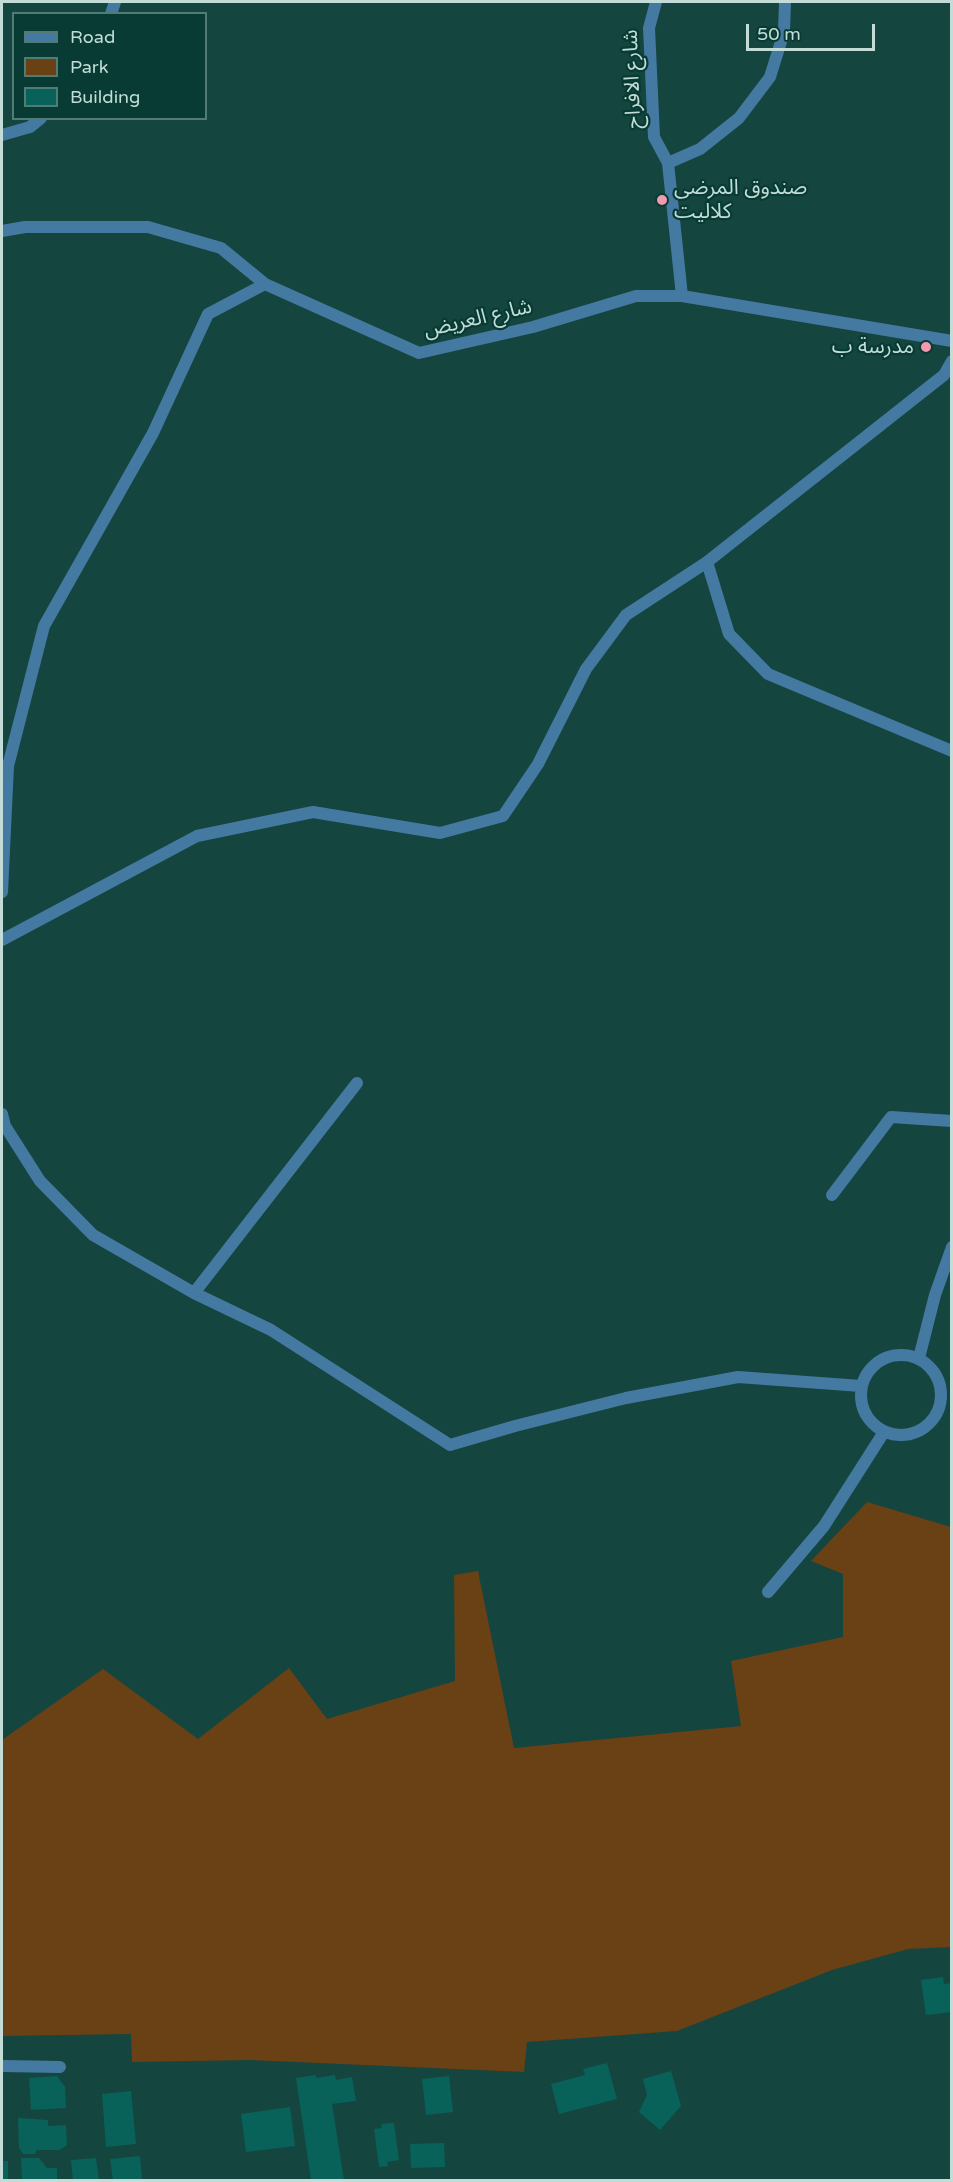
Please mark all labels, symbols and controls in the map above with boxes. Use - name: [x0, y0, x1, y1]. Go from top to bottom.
- legend: [12, 12, 207, 120]
- scale bar: [749, 12, 878, 50]
- text: 50 m: [757, 23, 801, 45]
- text: Road: [70, 26, 115, 48]
- street label: شارع الافراح: [619, 29, 647, 129]
- text: Park: [70, 56, 108, 78]
- text: Building: [70, 86, 140, 108]
- place label: صندوق المرضى كلاليت: [674, 175, 807, 225]
- marker: صندوق المرضى كلاليت: [655, 193, 669, 207]
- street label: شارع العريض: [422, 294, 534, 344]
- place label: مدرسة ب: [832, 334, 914, 360]
- marker: مدرسة ب: [919, 340, 933, 354]

